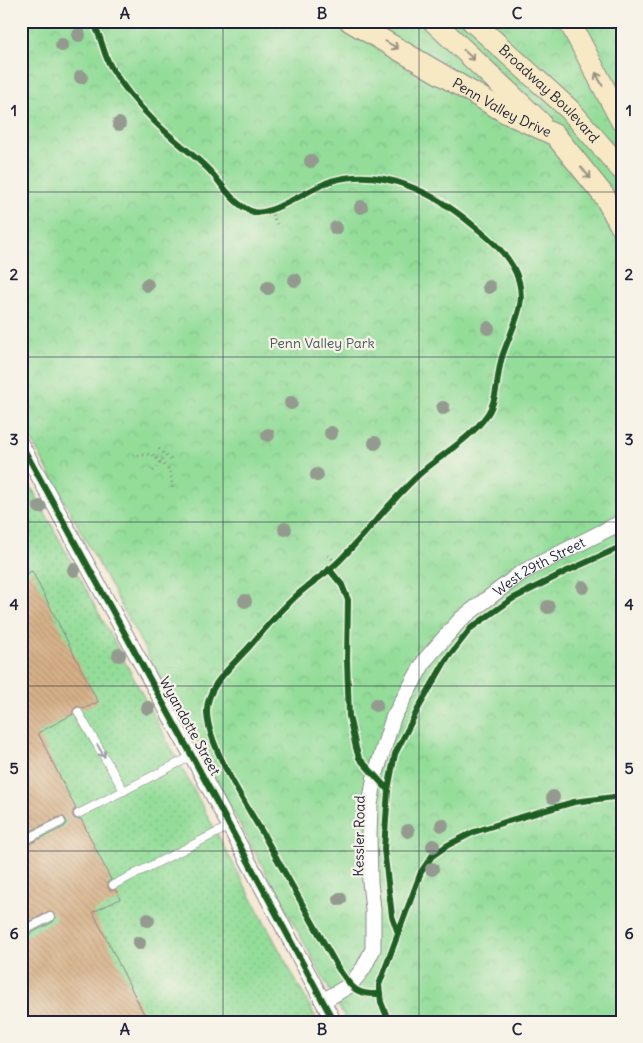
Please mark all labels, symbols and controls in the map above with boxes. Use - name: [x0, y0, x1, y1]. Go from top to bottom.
- text: A: [120, 3, 130, 23]
- text: B: [317, 3, 328, 23]
- text: C: [512, 3, 523, 23]
- one-way arrow: [385, 40, 400, 50]
- street label: Broadway Boulevard: [495, 41, 603, 146]
- one-way arrow: [462, 49, 475, 61]
- one-way arrow: [594, 72, 603, 87]
- street label: Penn Valley Drive: [449, 74, 554, 141]
- text: 1: [11, 100, 17, 120]
- text: 1: [626, 100, 632, 120]
- one-way arrow: [580, 166, 591, 179]
- text: 2: [10, 264, 19, 284]
- text: 2: [625, 264, 634, 284]
- park label: Penn Valley Park: [269, 334, 375, 352]
- text: 3: [9, 429, 19, 449]
- text: 3: [624, 429, 634, 449]
- street label: West 29th Street: [489, 533, 588, 600]
- text: 4: [9, 594, 19, 614]
- text: 4: [624, 594, 634, 614]
- street label: Wyandotte Street: [155, 674, 225, 779]
- one-way arrow: [97, 744, 107, 758]
- text: 5: [9, 758, 19, 778]
- text: 5: [624, 758, 634, 778]
- street label: Kessler Road: [349, 795, 369, 877]
- text: 6: [9, 923, 19, 943]
- text: 6: [624, 923, 634, 943]
- text: A: [120, 1019, 130, 1039]
- text: B: [317, 1019, 328, 1039]
- text: C: [512, 1019, 523, 1039]

